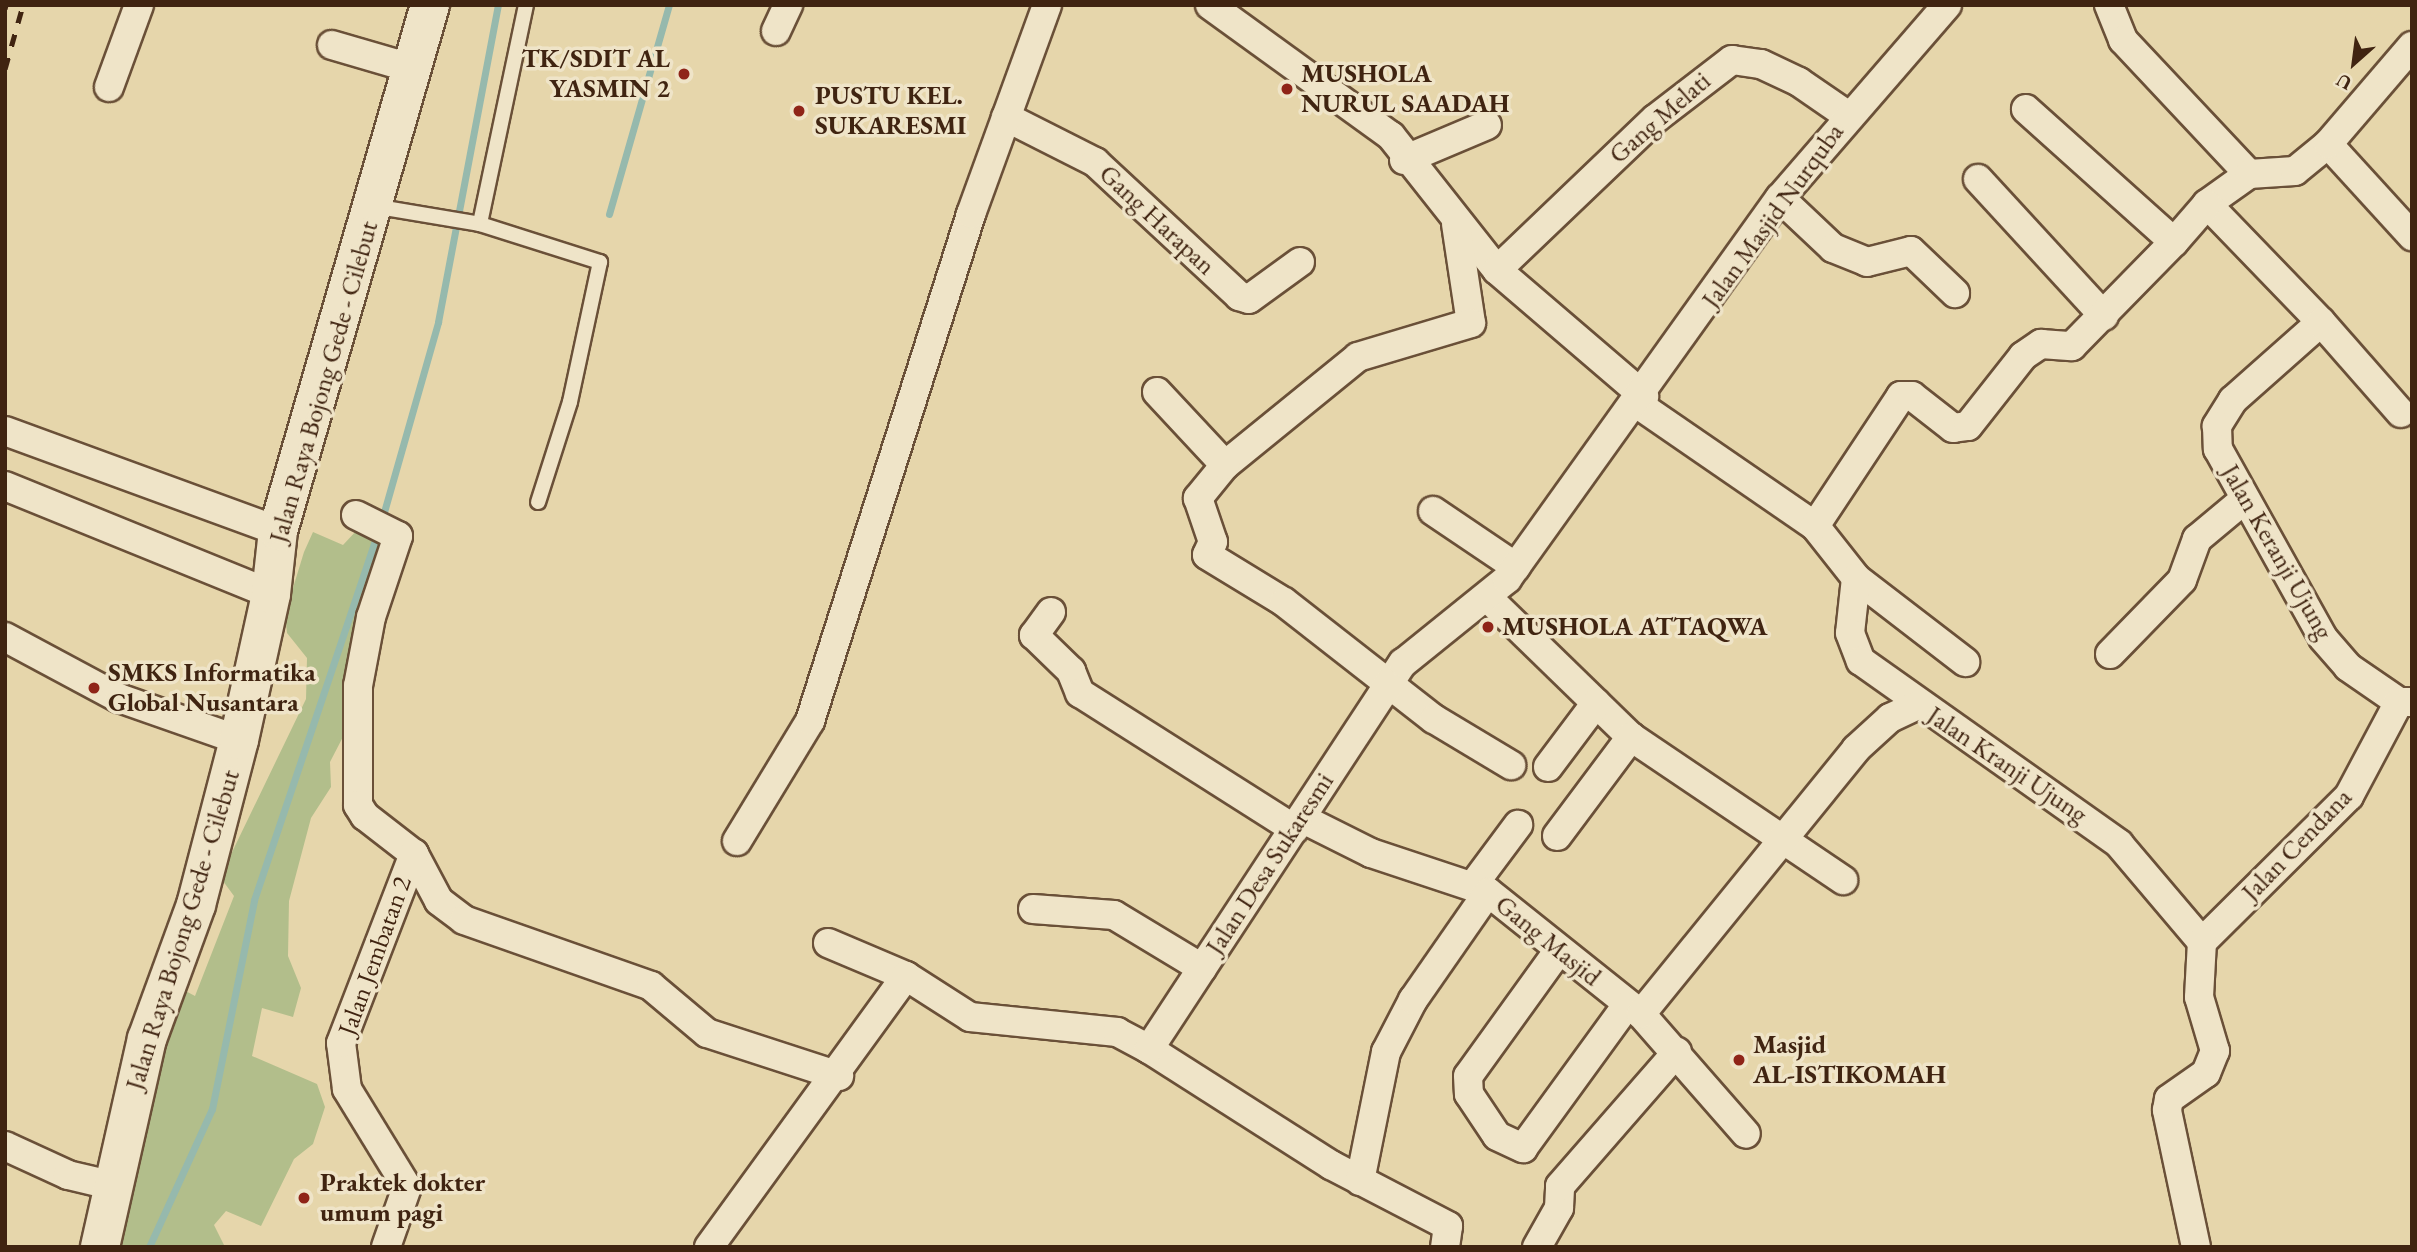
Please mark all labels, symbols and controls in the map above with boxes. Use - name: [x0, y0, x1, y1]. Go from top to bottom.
- north arrow: [2319, 28, 2389, 98]
- place label: TK/SDIT AL YASMIN 2: [521, 43, 670, 104]
- place label: MUSHOLA NURUL SAADAH: [1301, 58, 1510, 119]
- marker: TK/SDIT AL YASMIN 2: [676, 66, 692, 82]
- street label: Gang Melati: [1603, 66, 1717, 170]
- text: U: [2332, 68, 2356, 96]
- place label: PUSTU KEL. SUKARESMI: [815, 80, 966, 142]
- marker: MUSHOLA NURUL SAADAH: [1279, 81, 1295, 97]
- marker: PUSTU KEL. SUKARESMI: [789, 101, 809, 121]
- street label: Jalan Masjid Nurquba: [1696, 118, 1850, 314]
- street label: Gang Harapan: [1093, 158, 1221, 282]
- street label: Jalan Raya Bojong Gede - Cilebut: [263, 218, 385, 546]
- street label: Jalan Keranji Ujung: [2214, 459, 2340, 645]
- place label: MUSHOLA ATTAQWA: [1502, 611, 1767, 643]
- marker: MUSHOLA ATTAQWA: [1480, 619, 1496, 635]
- place label: SMKS Informatika Global Nusantara: [108, 657, 316, 718]
- marker: SMKS Informatika Global Nusantara: [86, 680, 102, 696]
- street label: Jalan Kranji Ujung: [1921, 700, 2093, 830]
- street label: Jalan Raya Bojong Gede - Cilebut: [119, 766, 247, 1094]
- street label: Jalan Desa Sukaresmi: [1200, 767, 1340, 961]
- street label: Jalan Cendana: [2236, 782, 2358, 908]
- street label: Jalan Jembatan 2: [332, 872, 418, 1040]
- street label: Gang Masjid: [1489, 889, 1607, 993]
- place label: Masjid AL-ISTIKOMAH: [1753, 1029, 1946, 1090]
- marker: Masjid AL-ISTIKOMAH: [1731, 1052, 1747, 1068]
- place label: Praktek dokter umum pagi: [320, 1167, 485, 1228]
- marker: Praktek dokter umum pagi: [294, 1188, 314, 1208]

